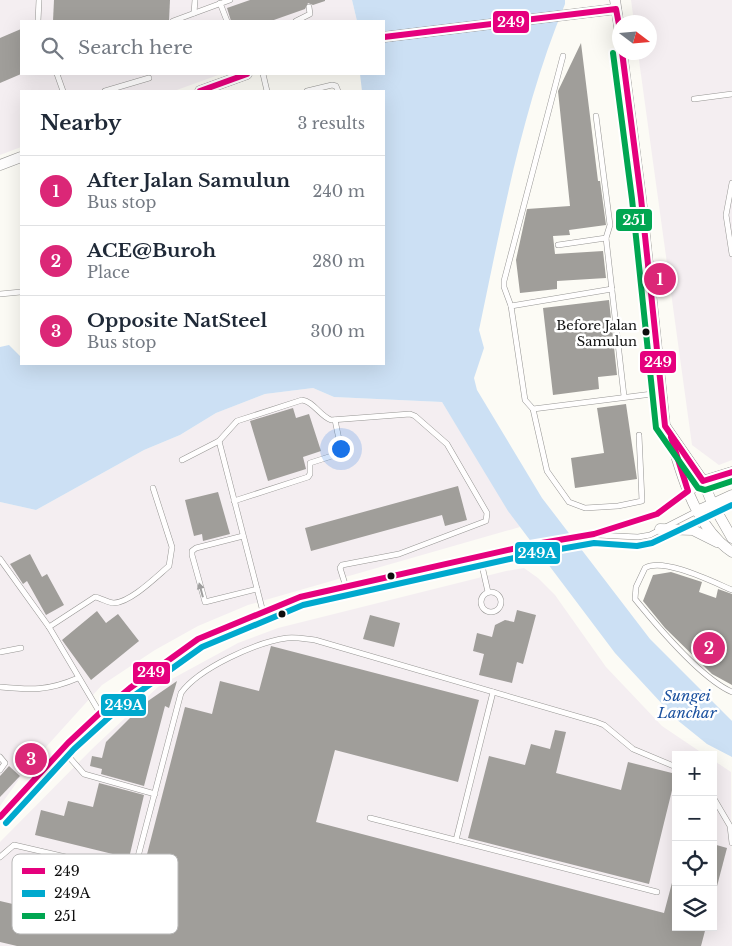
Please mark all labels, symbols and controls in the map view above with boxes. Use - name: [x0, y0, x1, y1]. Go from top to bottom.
- line badge: 249: [492, 10, 530, 34]
- text: 249: [497, 13, 525, 31]
- north arrow: [612, 15, 657, 60]
- search box: [20, 20, 385, 75]
- icon: search: [38, 34, 66, 62]
- text: Search here: [78, 36, 193, 59]
- text: Nearby: [40, 110, 121, 136]
- text: 3 results: [297, 113, 365, 133]
- text: After Jalan Samulun: [87, 169, 290, 192]
- text: 1: [53, 181, 59, 201]
- text: 240 m: [313, 181, 365, 201]
- text: Bus stop: [87, 192, 156, 212]
- line badge: 251: [615, 208, 653, 232]
- text: 251: [622, 211, 646, 229]
- text: ACE@Buroh: [87, 239, 216, 262]
- text: 2: [51, 251, 61, 271]
- text: 280 m: [312, 251, 365, 271]
- pin: 1: [644, 260, 676, 298]
- text: Place: [87, 262, 130, 282]
- text: Opposite NatSteel: [87, 309, 267, 332]
- place label: Before Jalan Samulun: [556, 317, 637, 350]
- text: 3: [51, 321, 61, 341]
- text: 300 m: [311, 321, 365, 341]
- marker: Before Jalan Samulun: [641, 327, 651, 337]
- text: Bus stop: [87, 332, 156, 352]
- line badge: 249: [639, 350, 677, 374]
- text: 249: [644, 353, 672, 371]
- your location: [328, 436, 354, 462]
- line badge: 249A: [514, 541, 561, 565]
- text: 249A: [518, 544, 557, 562]
- unlabelled marker: [386, 571, 396, 581]
- one-way arrow: [197, 583, 205, 598]
- unlabelled marker: [277, 609, 287, 619]
- pin: 2: [693, 629, 725, 667]
- line badge: 249: [132, 661, 171, 685]
- text: 249: [137, 663, 165, 681]
- water label: Sungei Lanchar: [656, 686, 718, 722]
- line badge: 249A: [100, 693, 147, 717]
- text: 249A: [105, 696, 144, 714]
- pin: 3: [15, 740, 47, 778]
- map controls: [672, 751, 717, 931]
- button: +: [672, 751, 717, 796]
- button: −: [672, 796, 717, 841]
- button: locate: [672, 841, 717, 886]
- legend: [12, 854, 178, 934]
- text: 249: [54, 862, 80, 880]
- text: 249A: [54, 884, 91, 902]
- button: layers: [672, 886, 717, 931]
- text: 251: [54, 907, 77, 925]

